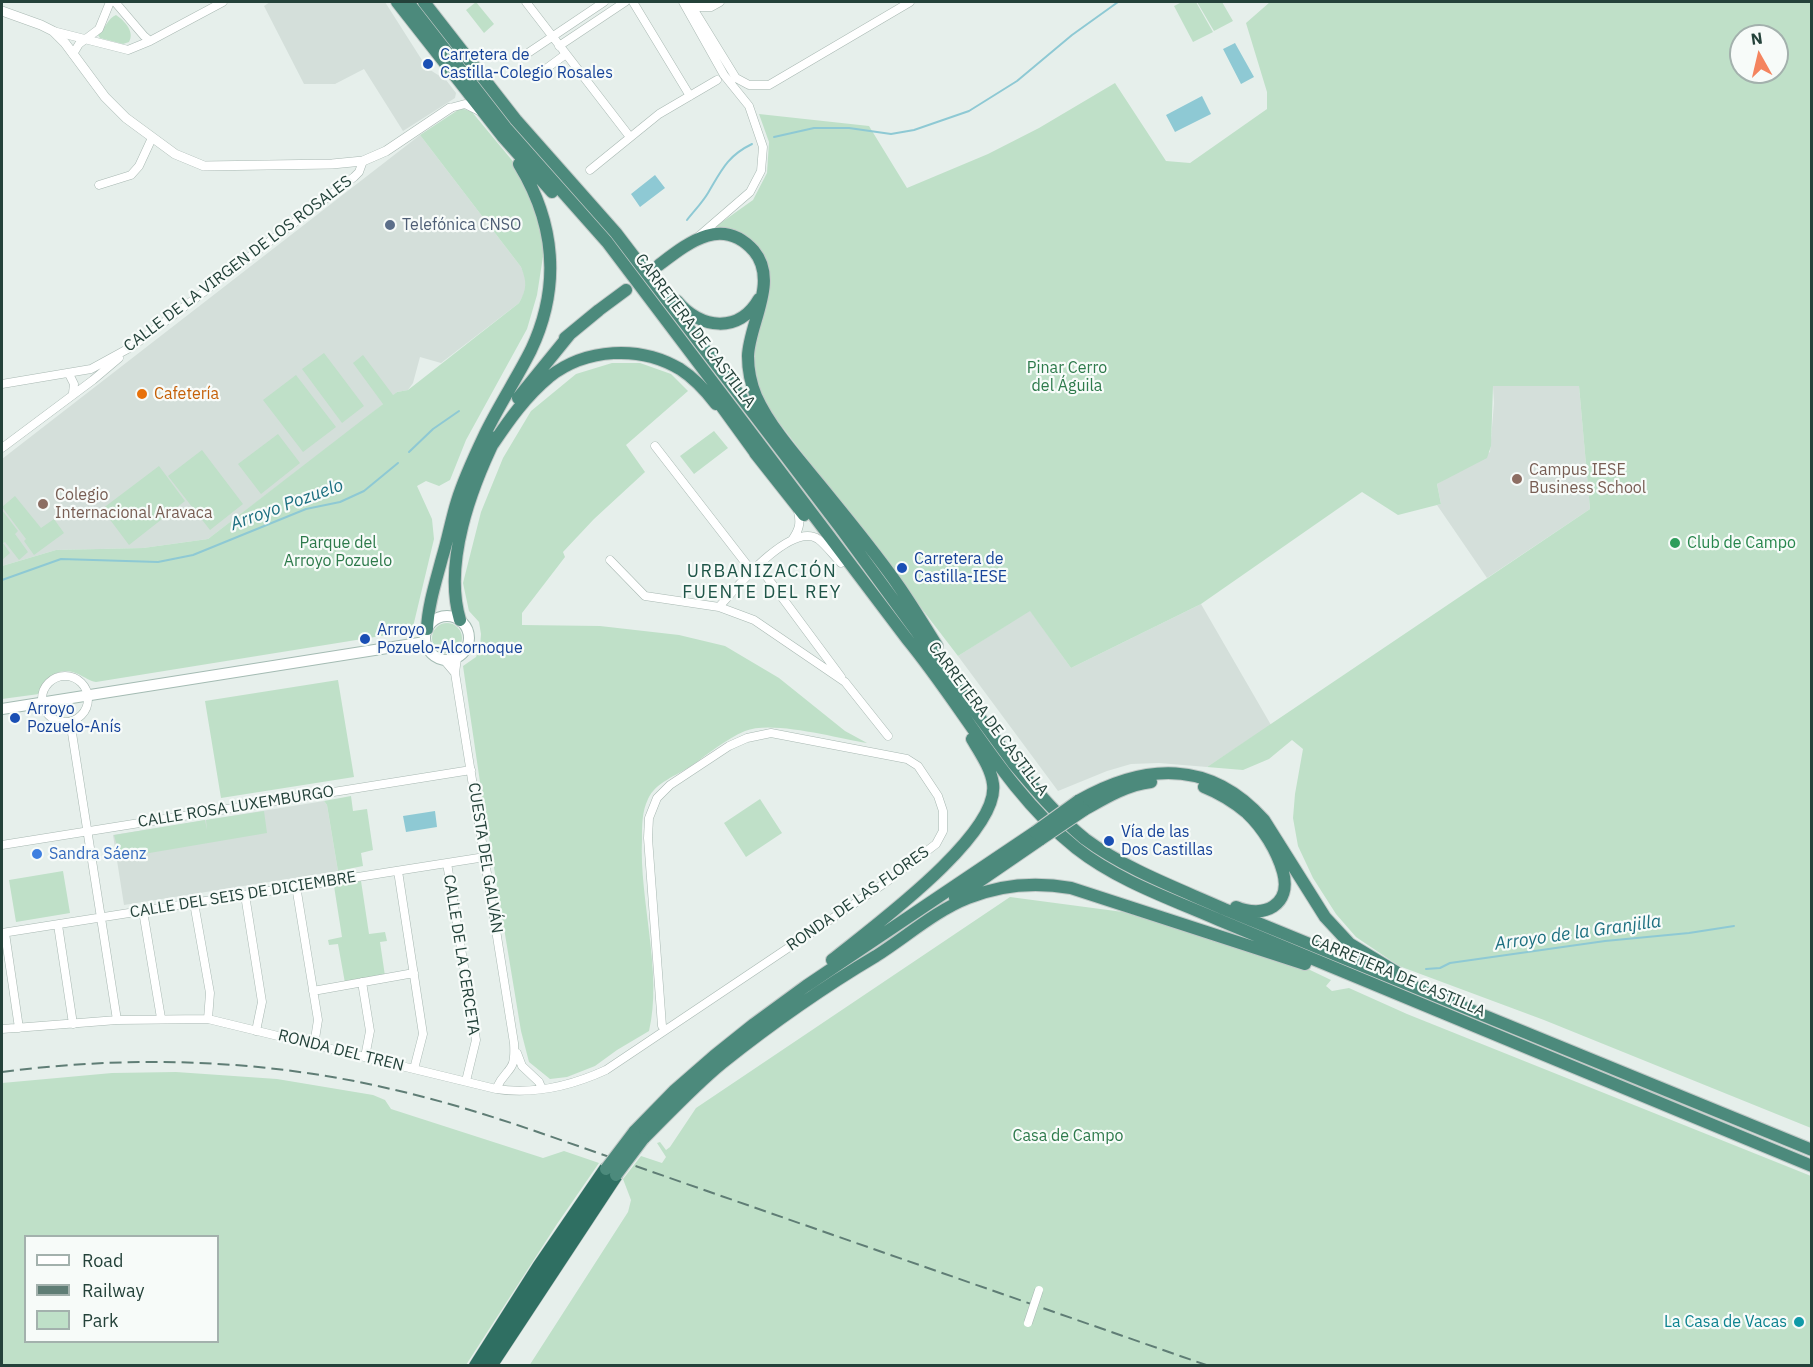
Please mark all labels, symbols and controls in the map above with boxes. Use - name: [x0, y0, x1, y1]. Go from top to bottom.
- north arrow: [1729, 24, 1789, 84]
- text: N: [1750, 27, 1764, 49]
- place label: Carretera de Castilla-Colegio Rosales: [440, 45, 613, 83]
- marker: Carretera de Castilla-Colegio Rosales: [421, 57, 435, 71]
- street label: CALLE DE LA VIRGEN DE LOS ROSALES: [120, 172, 356, 356]
- place label: Telefónica CNSO: [402, 215, 521, 235]
- marker: Telefónica CNSO: [383, 218, 397, 232]
- street label: CARRETERA DE CASTILLA: [631, 250, 759, 412]
- park label: Pinar Cerro del Águila: [1027, 358, 1107, 396]
- place label: Cafetería: [154, 384, 219, 404]
- marker: Cafetería: [135, 387, 149, 401]
- place label: Campus IESE Business School: [1529, 460, 1646, 498]
- marker: Campus IESE Business School: [1510, 472, 1524, 486]
- water label: Arroyo Pozuelo: [228, 475, 346, 535]
- place label: Colegio Internacional Aravaca: [55, 485, 212, 523]
- marker: Colegio Internacional Aravaca: [36, 497, 50, 511]
- park label: Parque del Arroyo Pozuelo: [284, 533, 392, 571]
- place label: Club de Campo: [1687, 533, 1796, 553]
- marker: Club de Campo: [1668, 536, 1682, 550]
- place label: Carretera de Castilla-IESE: [914, 549, 1007, 587]
- district label: URBANIZACIÓN FUENTE DEL REY: [682, 561, 842, 604]
- marker: Carretera de Castilla-IESE: [895, 561, 909, 575]
- place label: Arroyo Pozuelo-Alcornoque: [377, 620, 523, 658]
- marker: Arroyo Pozuelo-Alcornoque: [358, 632, 372, 646]
- street label: CARRETERA DE CASTILLA: [924, 638, 1052, 800]
- place label: Arroyo Pozuelo-Anís: [27, 699, 121, 737]
- marker: Arroyo Pozuelo-Anís: [8, 711, 22, 725]
- street label: CUESTA DEL GALVÁN: [464, 781, 506, 935]
- street label: CALLE ROSA LUXEMBURGO: [137, 782, 335, 832]
- place label: Vía de las Dos Castillas: [1121, 822, 1213, 860]
- marker: Vía de las Dos Castillas: [1102, 834, 1116, 848]
- street label: RONDA DE LAS FLORES: [783, 843, 933, 955]
- place label: Sandra Sáenz: [49, 844, 146, 864]
- marker: Sandra Sáenz: [30, 847, 44, 861]
- street label: CALLE DEL SEIS DE DICIEMBRE: [128, 868, 358, 922]
- street label: CALLE DE LA CERCETA: [439, 873, 483, 1037]
- water label: Arroyo de la Granjilla: [1493, 911, 1663, 955]
- street label: CARRETERA DE CASTILLA: [1308, 930, 1488, 1022]
- street label: RONDA DEL TREN: [276, 1026, 406, 1076]
- park label: Casa de Campo: [1012, 1126, 1124, 1146]
- legend: [24, 1235, 219, 1343]
- text: Road: [82, 1249, 123, 1272]
- text: Railway: [82, 1279, 144, 1302]
- text: Park: [82, 1309, 118, 1332]
- place label: La Casa de Vacas: [1664, 1312, 1787, 1332]
- marker: La Casa de Vacas: [1792, 1315, 1806, 1329]

